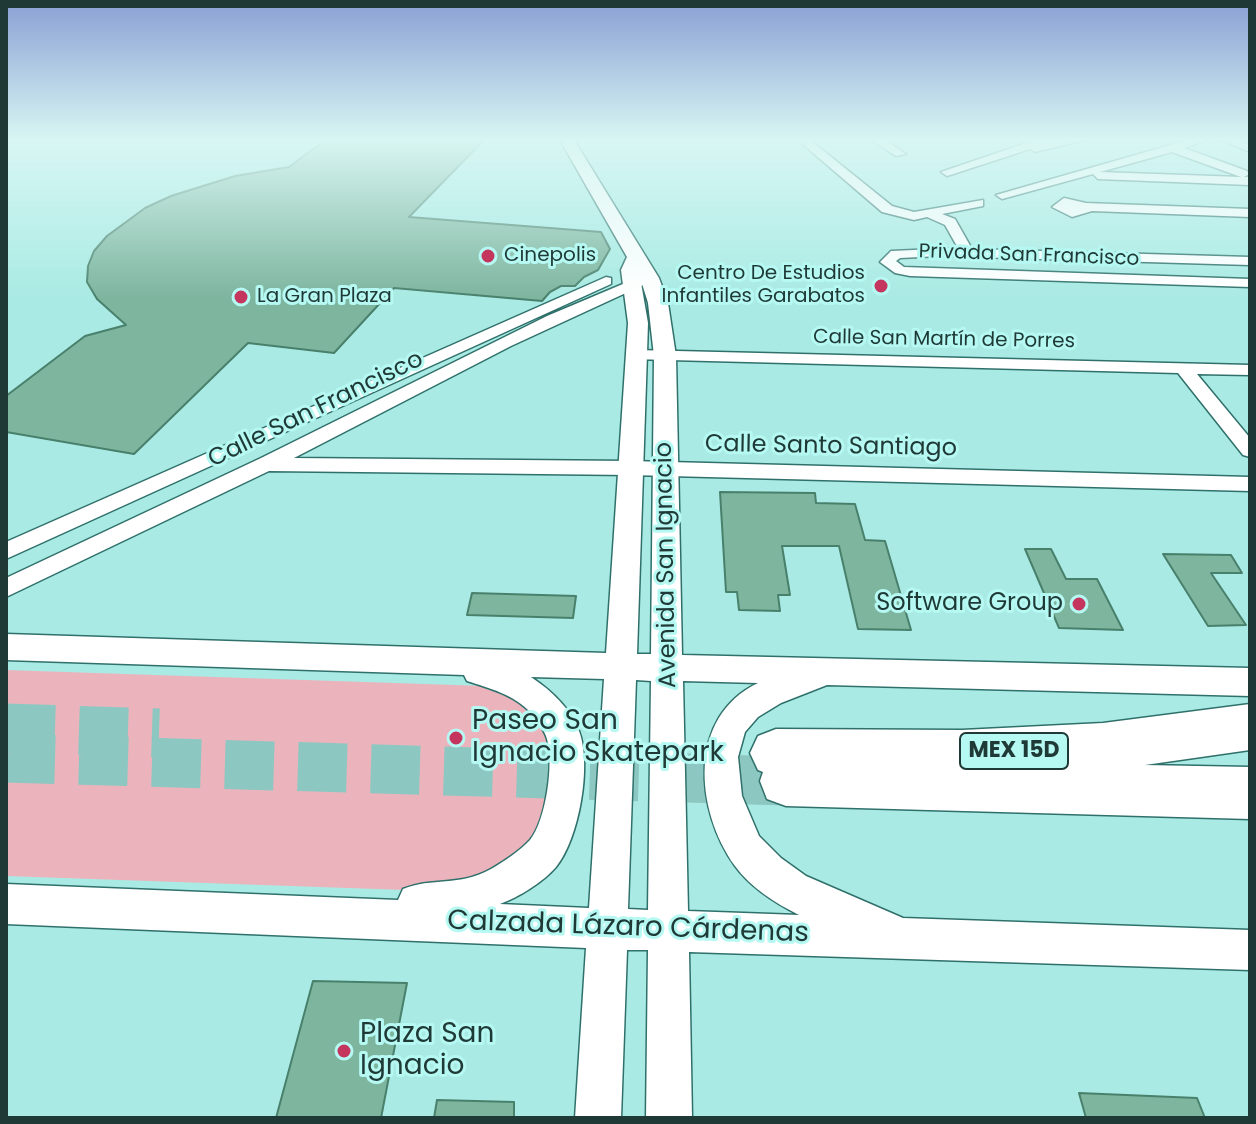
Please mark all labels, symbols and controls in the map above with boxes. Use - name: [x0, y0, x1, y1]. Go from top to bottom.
- street label: Privada San Francisco: [918, 240, 1140, 272]
- place label: Cinepolis: [504, 244, 596, 268]
- marker: Cinepolis: [479, 247, 497, 265]
- place label: Centro De Estudios Infantiles Garabatos: [661, 262, 865, 309]
- marker: Centro De Estudios Infantiles Garabatos: [872, 277, 890, 295]
- place label: La Gran Plaza: [257, 285, 392, 309]
- marker: La Gran Plaza: [232, 288, 250, 306]
- street label: Calle San Martín de Porres: [813, 326, 1075, 354]
- street label: Calle San Francisco: [204, 345, 428, 475]
- street label: Calle Santo Santiago: [705, 430, 957, 464]
- street label: Avenida San Ignacio: [650, 442, 684, 688]
- place label: Software Group: [876, 590, 1063, 618]
- marker: Software Group: [1070, 595, 1088, 613]
- place label: Paseo San Ignacio Skatepark: [472, 705, 724, 771]
- marker: Paseo San Ignacio Skatepark: [447, 729, 465, 747]
- road number: MEX 15D: [960, 733, 1068, 769]
- street label: Calzada Lázaro Cárdenas: [447, 905, 809, 951]
- place label: Plaza San Ignacio: [360, 1018, 494, 1084]
- marker: Plaza San Ignacio: [335, 1042, 353, 1060]

